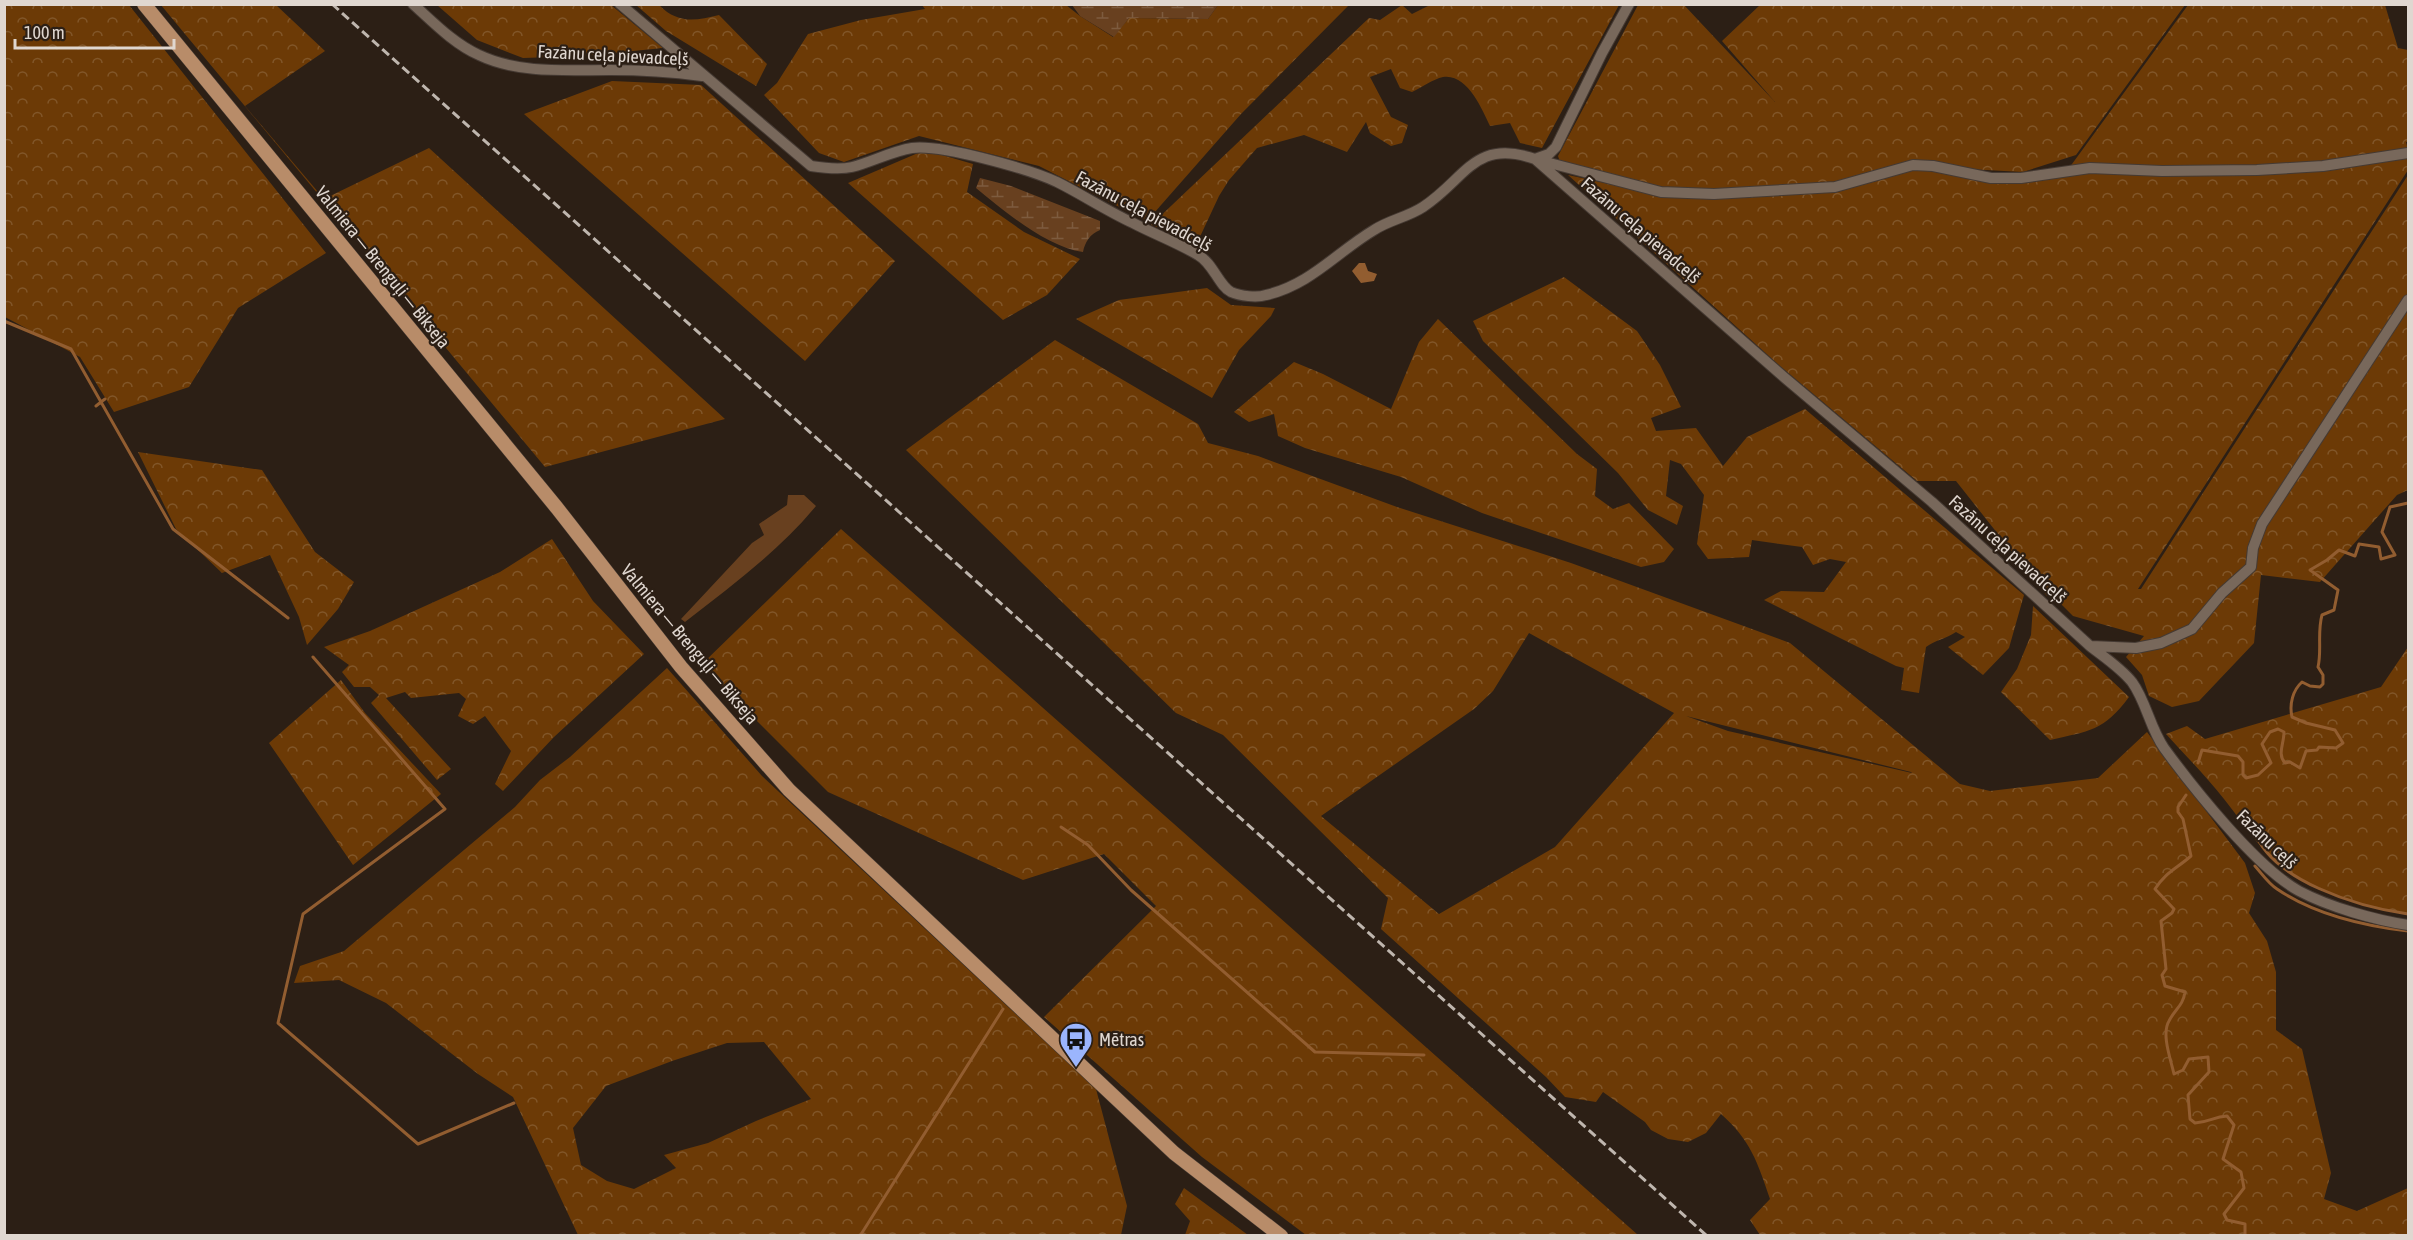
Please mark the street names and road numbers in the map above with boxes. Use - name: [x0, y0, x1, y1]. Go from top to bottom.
- street label: Fazānu ceļa pievadceļš: [537, 41, 689, 69]
- street label: Fazānu ceļa pievadceļš: [1072, 166, 1216, 256]
- street label: Fazānu ceļa pievadceļš: [1577, 172, 1705, 288]
- street label: Valmiera — Brenguļi — Bikseja: [311, 182, 455, 352]
- street label: Fazānu ceļa pievadceļš: [1945, 491, 2071, 607]
- street label: Valmiera — Brenguļi — Bikseja: [617, 560, 763, 728]
- street label: Fazānu ceļš: [2232, 805, 2302, 873]

